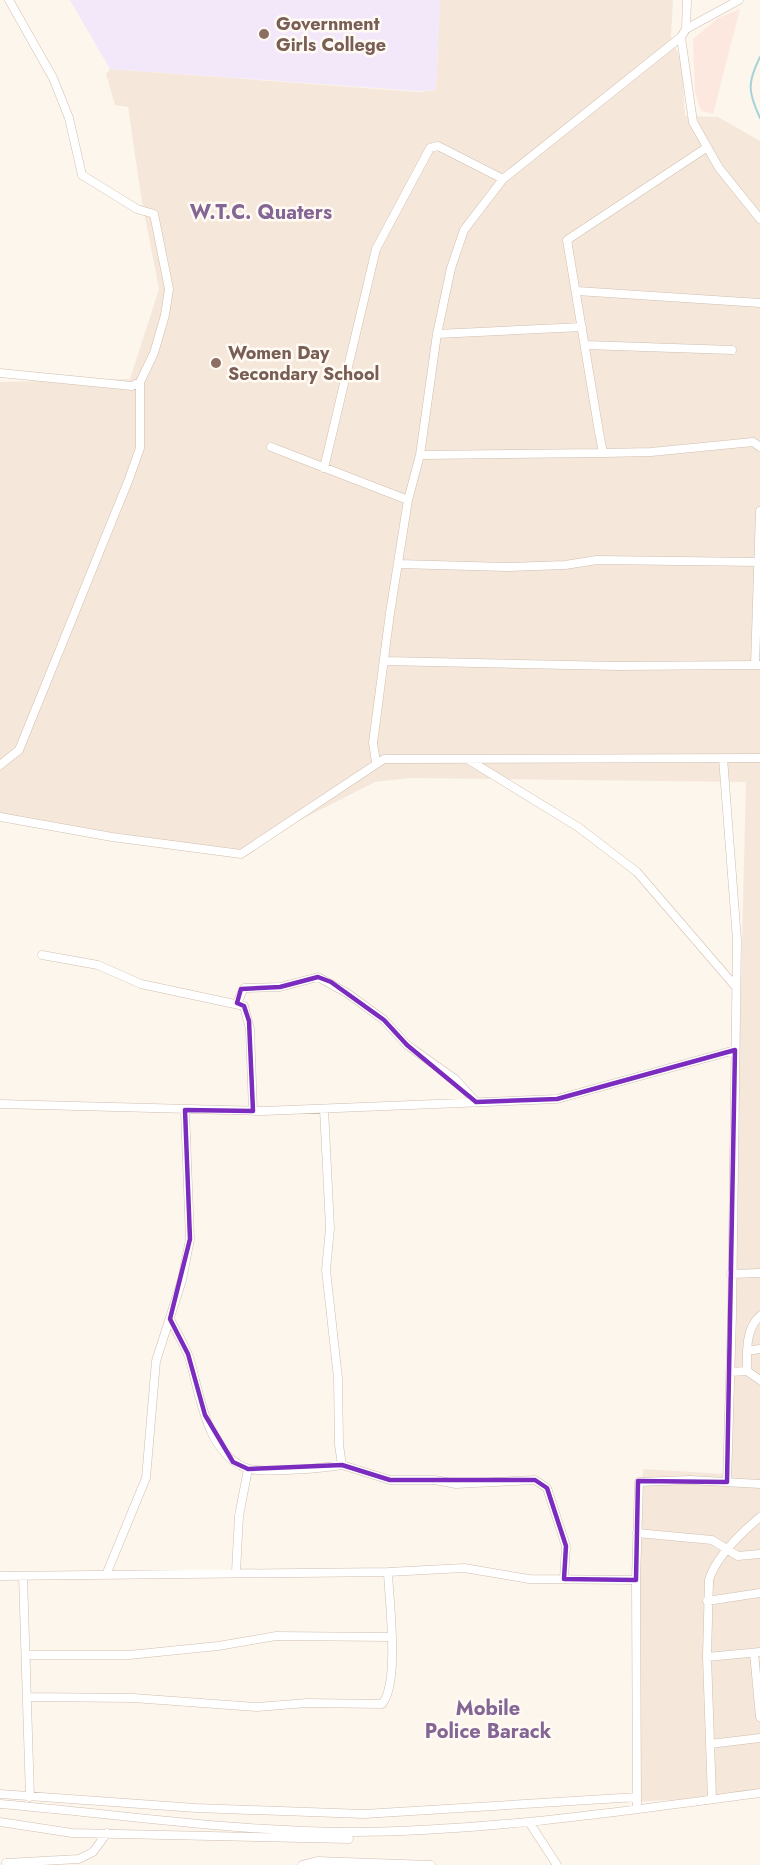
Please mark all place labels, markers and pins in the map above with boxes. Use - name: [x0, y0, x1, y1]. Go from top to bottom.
- place label: Government Girls College: [276, 11, 386, 58]
- marker: Government Girls College: [257, 27, 271, 41]
- place label: Women Day Secondary School: [228, 340, 379, 387]
- marker: Women Day Secondary School: [209, 356, 223, 370]

